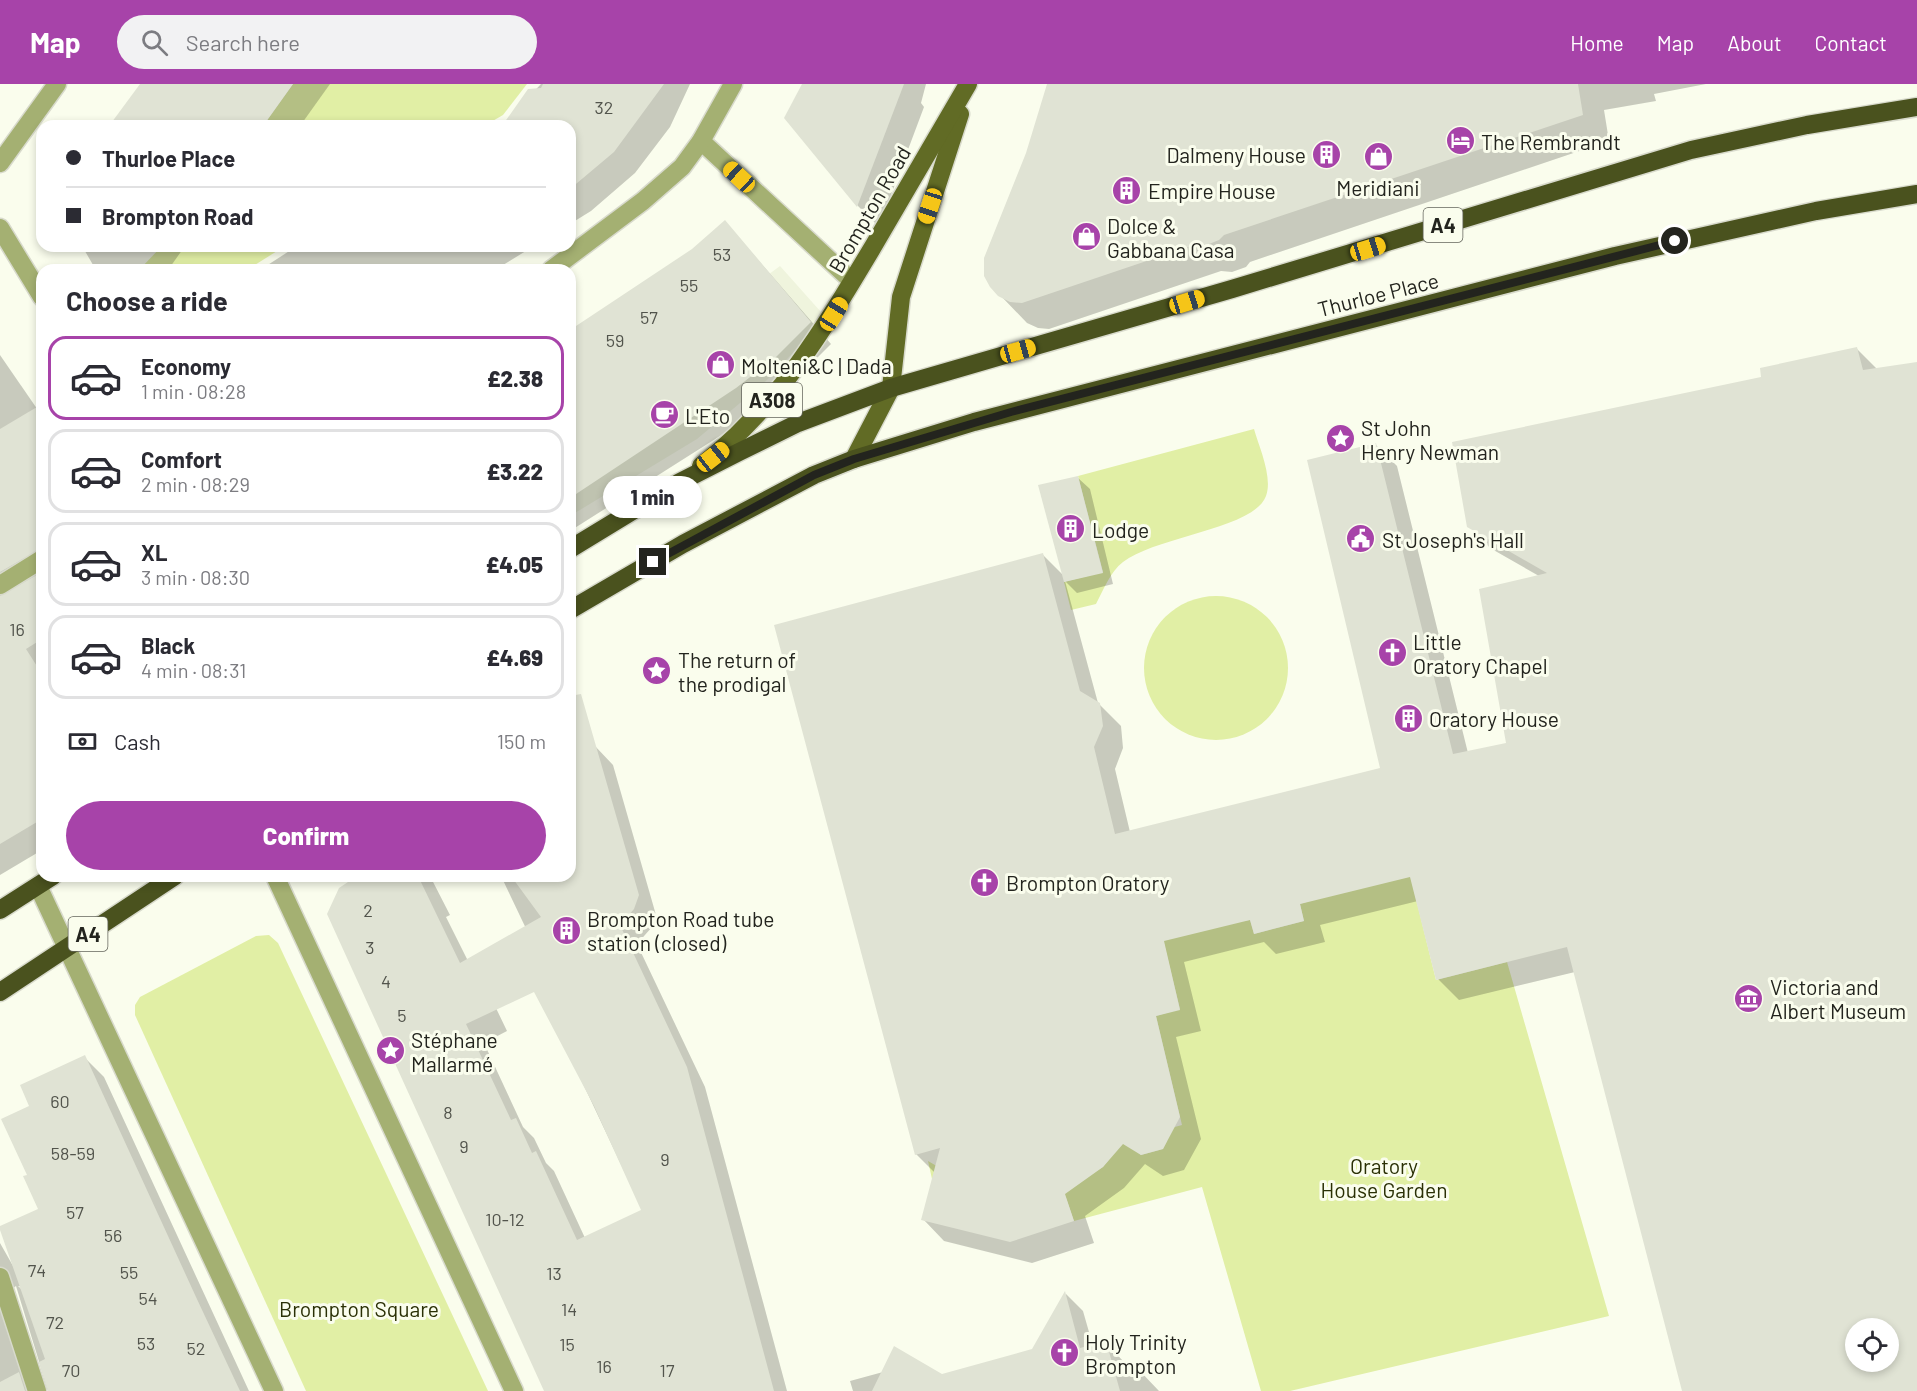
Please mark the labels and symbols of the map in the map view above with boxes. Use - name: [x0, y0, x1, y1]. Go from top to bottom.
- house number: 32: [595, 96, 613, 118]
- hotel icon: The Rembrandt: [1444, 125, 1476, 157]
- place label: The Rembrandt: [1481, 129, 1621, 154]
- building icon: Dalmeny House: [1311, 138, 1343, 170]
- shop icon: Meridiani: [1362, 140, 1394, 172]
- street label: Brompton Road: [823, 141, 915, 277]
- place label: Dalmeny House: [1166, 142, 1306, 167]
- car: [720, 158, 758, 196]
- building icon: Empire House: [1111, 174, 1143, 206]
- place label: Meridiani: [1336, 175, 1420, 200]
- place label: Empire House: [1148, 178, 1276, 203]
- car: [916, 186, 944, 226]
- road number: A4: [1424, 208, 1462, 242]
- place label: Dolce & Gabbana Casa: [1107, 213, 1235, 262]
- shop icon: Dolce & Gabbana Casa: [1070, 221, 1102, 253]
- route start: [1661, 227, 1688, 254]
- car: [1348, 235, 1388, 263]
- house number: 53: [713, 243, 731, 265]
- street label: Thurloe Place: [1315, 267, 1441, 321]
- house number: 55: [680, 274, 698, 296]
- car: [1167, 288, 1207, 316]
- car: [817, 294, 851, 334]
- house number: 57: [640, 306, 658, 328]
- house number: 59: [606, 329, 624, 351]
- car: [998, 337, 1038, 365]
- shop icon: Molteni&C | Dada: [704, 349, 736, 381]
- place label: Molteni&C | Dada: [741, 353, 892, 378]
- road number: A308: [742, 383, 802, 417]
- cafe icon: L'Eto: [648, 399, 680, 431]
- place label: L'Eto: [685, 403, 730, 428]
- place label: St John Henry Newman: [1361, 415, 1499, 464]
- place icon: St John Henry Newman: [1324, 423, 1356, 455]
- car: [693, 439, 733, 475]
- callout: 1 min: [604, 475, 702, 517]
- building icon: Lodge: [1055, 513, 1087, 545]
- place label: Lodge: [1092, 517, 1149, 542]
- public building icon: St Joseph's Hall: [1345, 523, 1377, 555]
- place label: St Joseph's Hall: [1382, 527, 1524, 552]
- route end: [639, 548, 666, 575]
- house number: 16: [9, 618, 25, 640]
- place label: Little Oratory Chapel: [1413, 629, 1547, 678]
- church icon: Little Oratory Chapel: [1376, 637, 1408, 669]
- place label: The return of the prodigal: [678, 647, 796, 696]
- place icon: The return of the prodigal: [641, 655, 673, 687]
- building icon: Oratory House: [1392, 702, 1424, 734]
- place label: Oratory House: [1429, 706, 1559, 731]
- church icon: Brompton Oratory: [969, 866, 1001, 898]
- place label: Brompton Oratory: [1006, 870, 1170, 895]
- house number: 2: [363, 899, 373, 921]
- place label: Brompton Road tube station (closed): [587, 906, 774, 955]
- building icon: Brompton Road tube station (closed): [550, 914, 582, 946]
- road number: A4: [68, 917, 107, 951]
- house number: 3: [365, 936, 375, 958]
- house number: 4: [381, 970, 391, 992]
- place label: Victoria and Albert Museum: [1770, 974, 1906, 1023]
- museum icon: Victoria and Albert Museum: [1733, 982, 1765, 1014]
- house number: 5: [397, 1004, 407, 1026]
- place label: Stéphane Mallarmé: [411, 1027, 498, 1076]
- place icon: Stéphane Mallarmé: [374, 1035, 406, 1067]
- house number: 60: [50, 1090, 70, 1112]
- house number: 8: [443, 1101, 453, 1123]
- house number: 9: [459, 1135, 469, 1157]
- house number: 58-59: [51, 1142, 95, 1164]
- house number: 9: [660, 1148, 670, 1170]
- park label: Oratory House Garden: [1321, 1153, 1447, 1202]
- house number: 57: [66, 1201, 84, 1223]
- house number: 10-12: [485, 1208, 525, 1230]
- house number: 56: [104, 1224, 122, 1246]
- house number: 74: [28, 1259, 46, 1281]
- house number: 55: [120, 1261, 138, 1283]
- house number: 13: [546, 1262, 562, 1284]
- house number: 54: [138, 1287, 158, 1309]
- park label: Brompton Square: [279, 1296, 439, 1321]
- house number: 14: [561, 1298, 577, 1320]
- house number: 72: [46, 1311, 64, 1333]
- place label: Holy Trinity Brompton: [1085, 1329, 1187, 1378]
- house number: 53: [137, 1332, 155, 1354]
- house number: 15: [559, 1333, 575, 1355]
- house number: 52: [187, 1337, 205, 1359]
- church icon: Holy Trinity Brompton: [1048, 1337, 1080, 1369]
- house number: 16: [596, 1355, 612, 1377]
- house number: 70: [62, 1359, 80, 1381]
- house number: 17: [660, 1359, 675, 1381]

